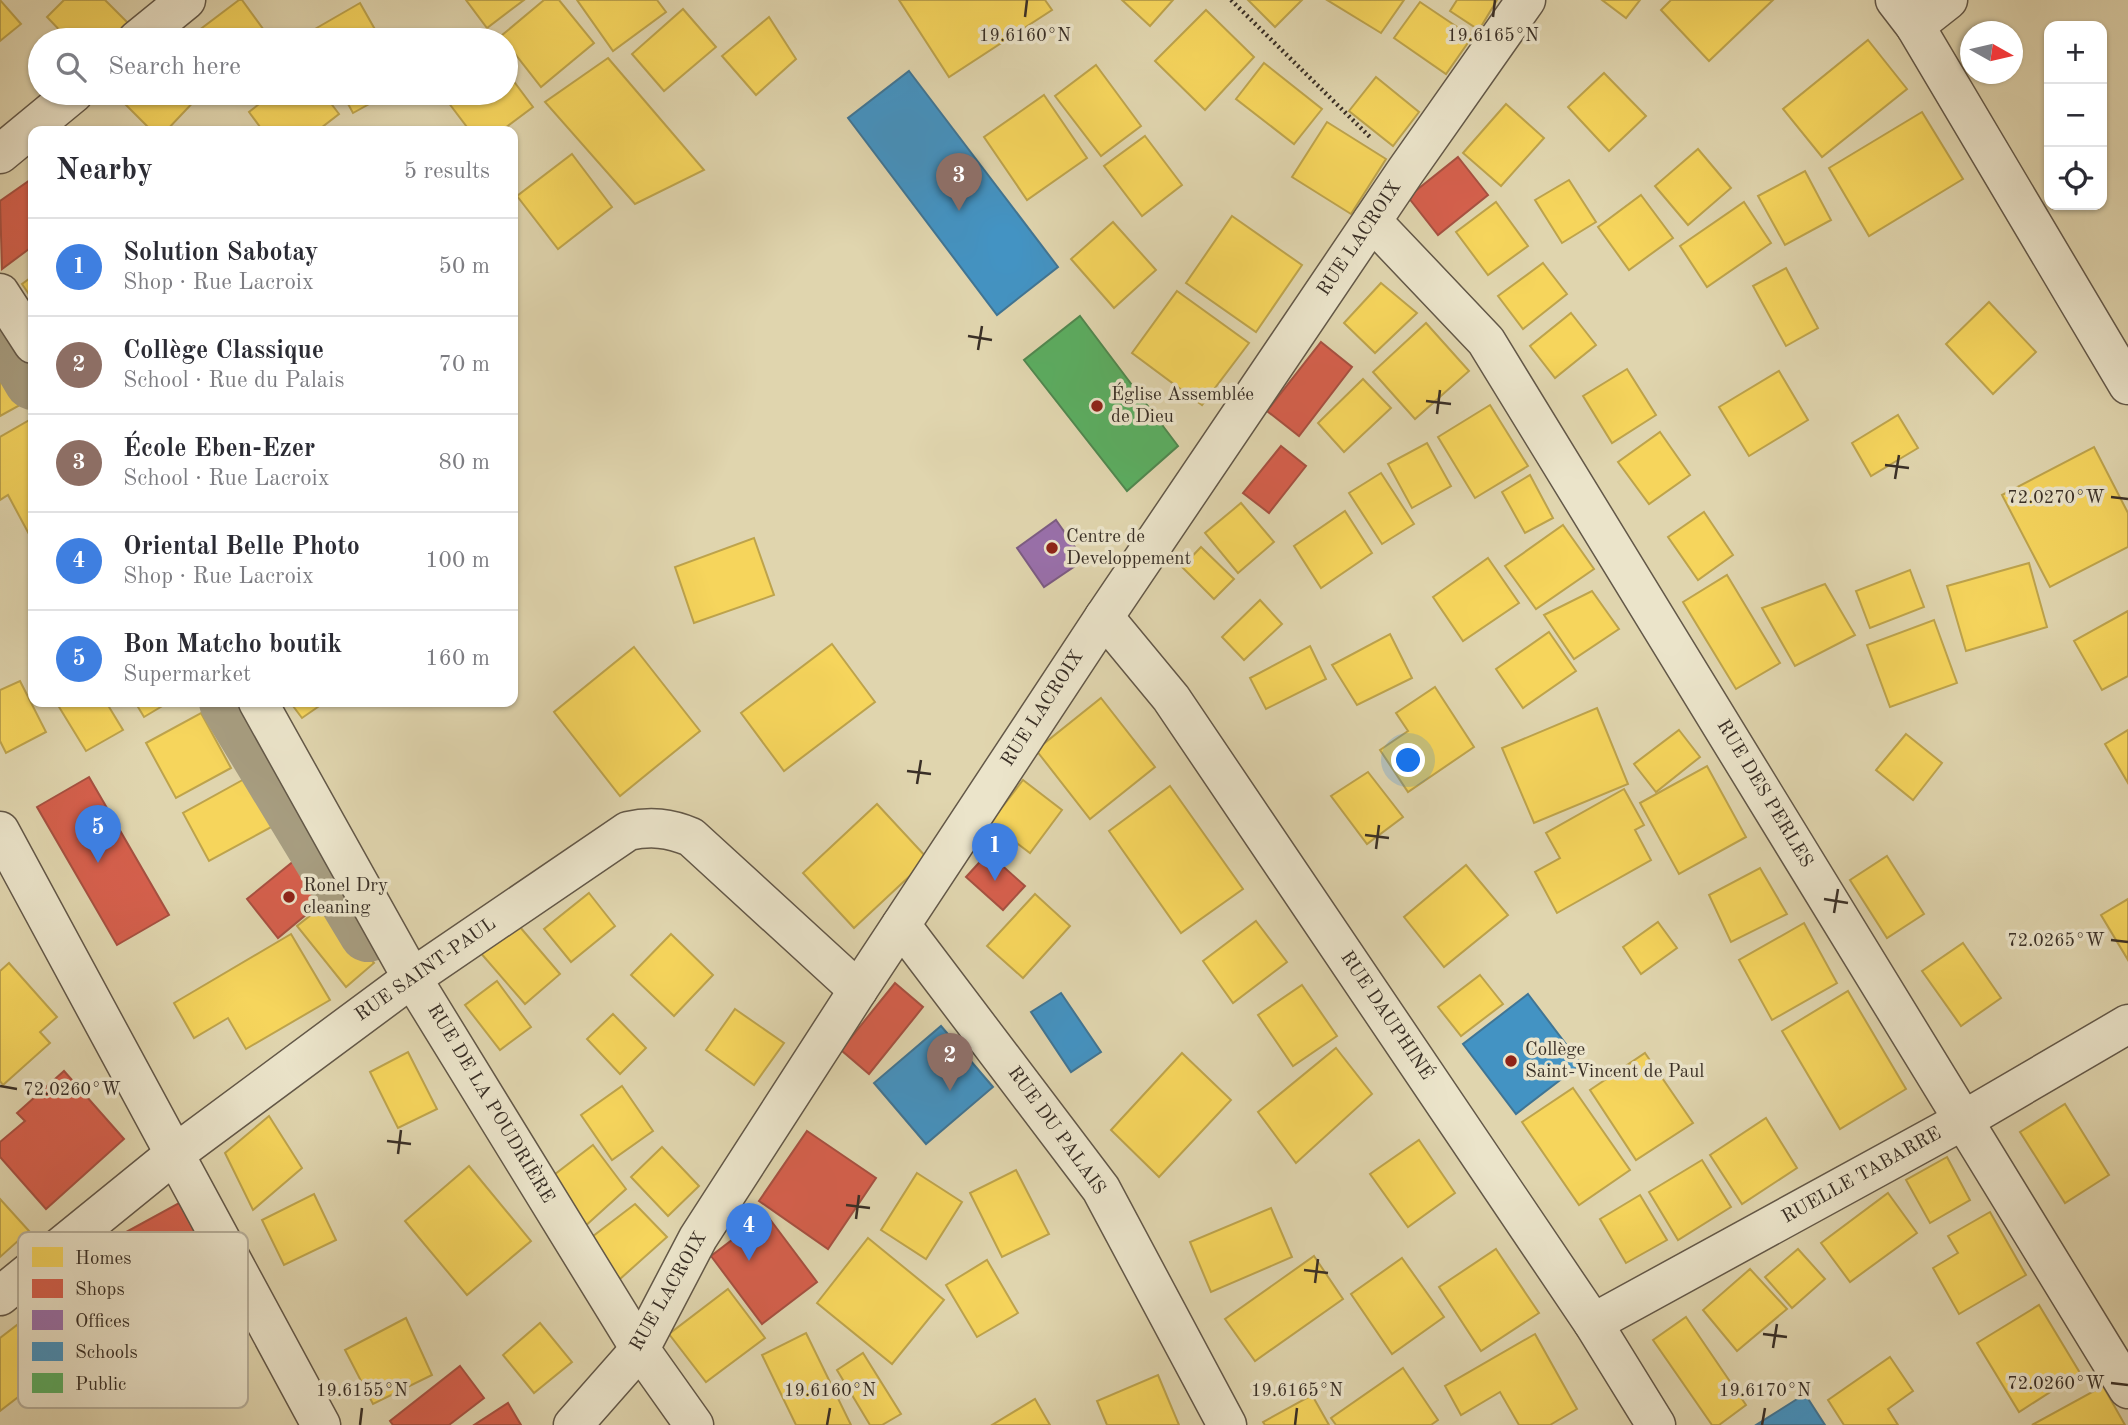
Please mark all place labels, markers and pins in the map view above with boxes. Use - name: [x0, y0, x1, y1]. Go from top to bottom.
- pin: 3: [936, 153, 982, 211]
- place label: Église Assemblée de Dieu: [1111, 382, 1254, 427]
- marker: Église Assemblée de Dieu: [1089, 398, 1105, 414]
- place label: Centre de Developpement: [1066, 528, 1191, 569]
- marker: Centre de Developpement: [1044, 540, 1060, 556]
- pin: 5: [75, 805, 121, 863]
- pin: 1: [972, 823, 1018, 881]
- place label: Ronel Dry cleaning: [303, 877, 388, 918]
- marker: Ronel Dry cleaning: [281, 889, 297, 905]
- pin: 2: [927, 1033, 973, 1091]
- place label: Collège Saint-Vincent de Paul: [1525, 1041, 1704, 1082]
- marker: Collège Saint-Vincent de Paul: [1503, 1053, 1519, 1069]
- pin: 4: [726, 1203, 772, 1261]

